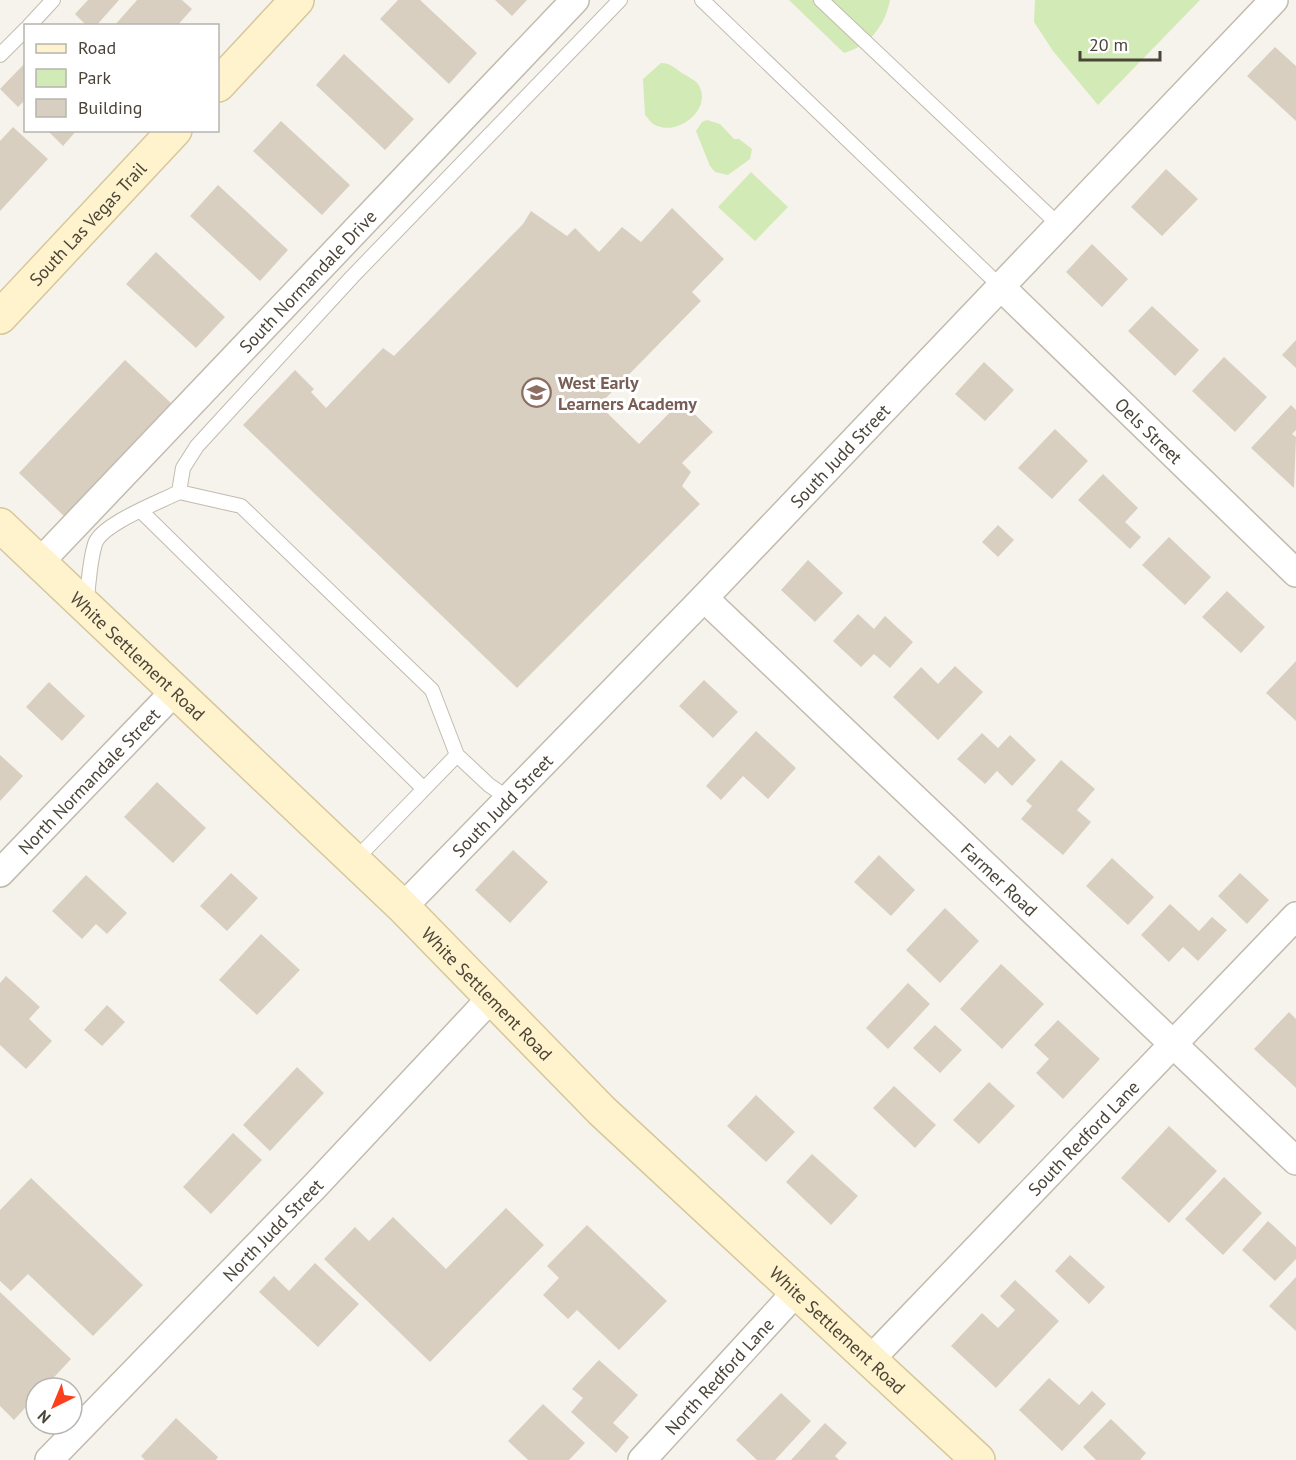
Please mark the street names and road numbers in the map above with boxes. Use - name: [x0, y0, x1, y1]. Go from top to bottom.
- street label: South Las Vegas Trail: [24, 156, 151, 290]
- street label: South Normandale Drive: [234, 205, 381, 357]
- street label: Oels Street: [1110, 393, 1187, 468]
- street label: South Judd Street: [785, 399, 895, 512]
- street label: White Settlement Road: [66, 586, 210, 725]
- street label: North Normandale Street: [13, 703, 164, 859]
- street label: South Judd Street: [447, 749, 557, 862]
- street label: Farmer Road: [956, 837, 1043, 921]
- street label: White Settlement Road: [417, 922, 558, 1065]
- street label: South Redford Lane: [1023, 1075, 1144, 1200]
- street label: North Judd Street: [218, 1174, 328, 1286]
- street label: White Settlement Road: [765, 1261, 911, 1399]
- street label: North Redford Lane: [660, 1313, 778, 1439]

